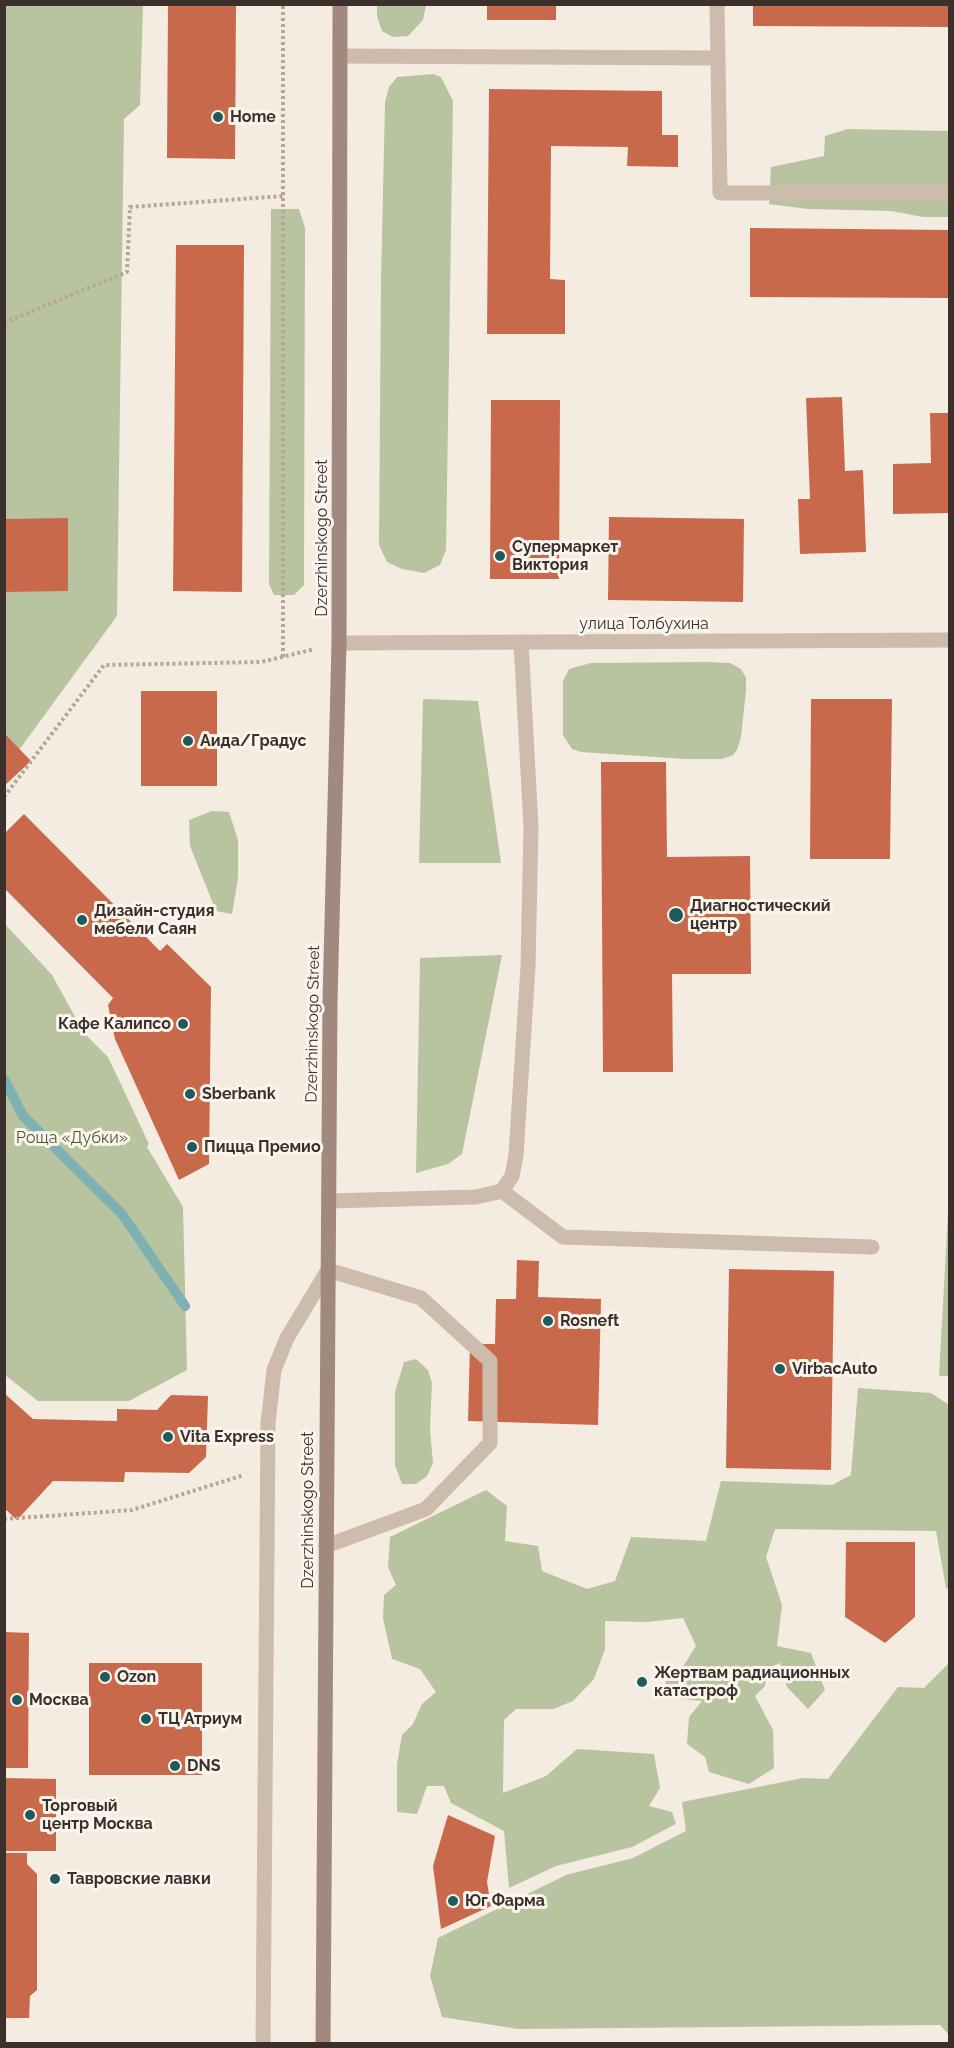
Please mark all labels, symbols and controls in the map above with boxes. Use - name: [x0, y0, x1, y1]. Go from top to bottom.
- place label: Home: [230, 107, 276, 127]
- marker: Home: [211, 110, 225, 124]
- street label: Dzerzhinskogo Street: [312, 459, 332, 617]
- place label: Супермаркет Виктория: [512, 537, 618, 575]
- marker: Супермаркет Виктория: [493, 549, 507, 563]
- street label: улица Толбухина: [579, 614, 709, 634]
- place label: Аида/Градус: [200, 731, 307, 751]
- marker: Аида/Градус: [181, 734, 195, 748]
- place label: Диагностический центр: [690, 896, 831, 934]
- place label: Дизайн-студия мебели Саян: [94, 901, 214, 939]
- marker: Диагностический центр: [667, 906, 685, 924]
- marker: Дизайн-студия мебели Саян: [75, 913, 89, 927]
- street label: Dzerzhinskogo Street: [302, 945, 324, 1103]
- place label: Кафе Калипсо: [58, 1014, 171, 1034]
- marker: Кафе Калипсо: [176, 1017, 190, 1031]
- place label: Sberbank: [202, 1084, 276, 1104]
- marker: Sberbank: [183, 1087, 197, 1101]
- park label: Роща «Дубки»: [16, 1128, 128, 1148]
- place label: Пицца Премио: [204, 1137, 321, 1157]
- marker: Пицца Премио: [185, 1140, 199, 1154]
- place label: Rosneft: [560, 1311, 619, 1331]
- marker: Rosneft: [541, 1314, 555, 1328]
- place label: VirbacAuto: [792, 1359, 878, 1379]
- marker: VirbacAuto: [773, 1362, 787, 1376]
- place label: Vita Express: [180, 1427, 274, 1447]
- marker: Vita Express: [161, 1430, 175, 1444]
- street label: Dzerzhinskogo Street: [298, 1431, 318, 1589]
- place label: Жертвам радиационных катастроф: [654, 1663, 850, 1701]
- place label: Ozon: [117, 1667, 156, 1687]
- marker: Ozon: [98, 1670, 112, 1684]
- marker: Жертвам радиационных катастроф: [635, 1675, 649, 1689]
- place label: Москва: [29, 1690, 89, 1710]
- marker: Москва: [10, 1693, 24, 1707]
- place label: ТЦ Атриум: [158, 1709, 242, 1729]
- marker: ТЦ Атриум: [139, 1712, 153, 1726]
- place label: DNS: [187, 1756, 220, 1776]
- marker: DNS: [168, 1759, 182, 1773]
- place label: Торговый центр Москва: [42, 1796, 153, 1834]
- marker: Торговый центр Москва: [23, 1808, 37, 1822]
- place label: Тавровские лавки: [67, 1869, 211, 1889]
- marker: Тавровские лавки: [48, 1872, 62, 1886]
- place label: Юг Фарма: [465, 1891, 545, 1911]
- marker: Юг Фарма: [446, 1894, 460, 1908]

